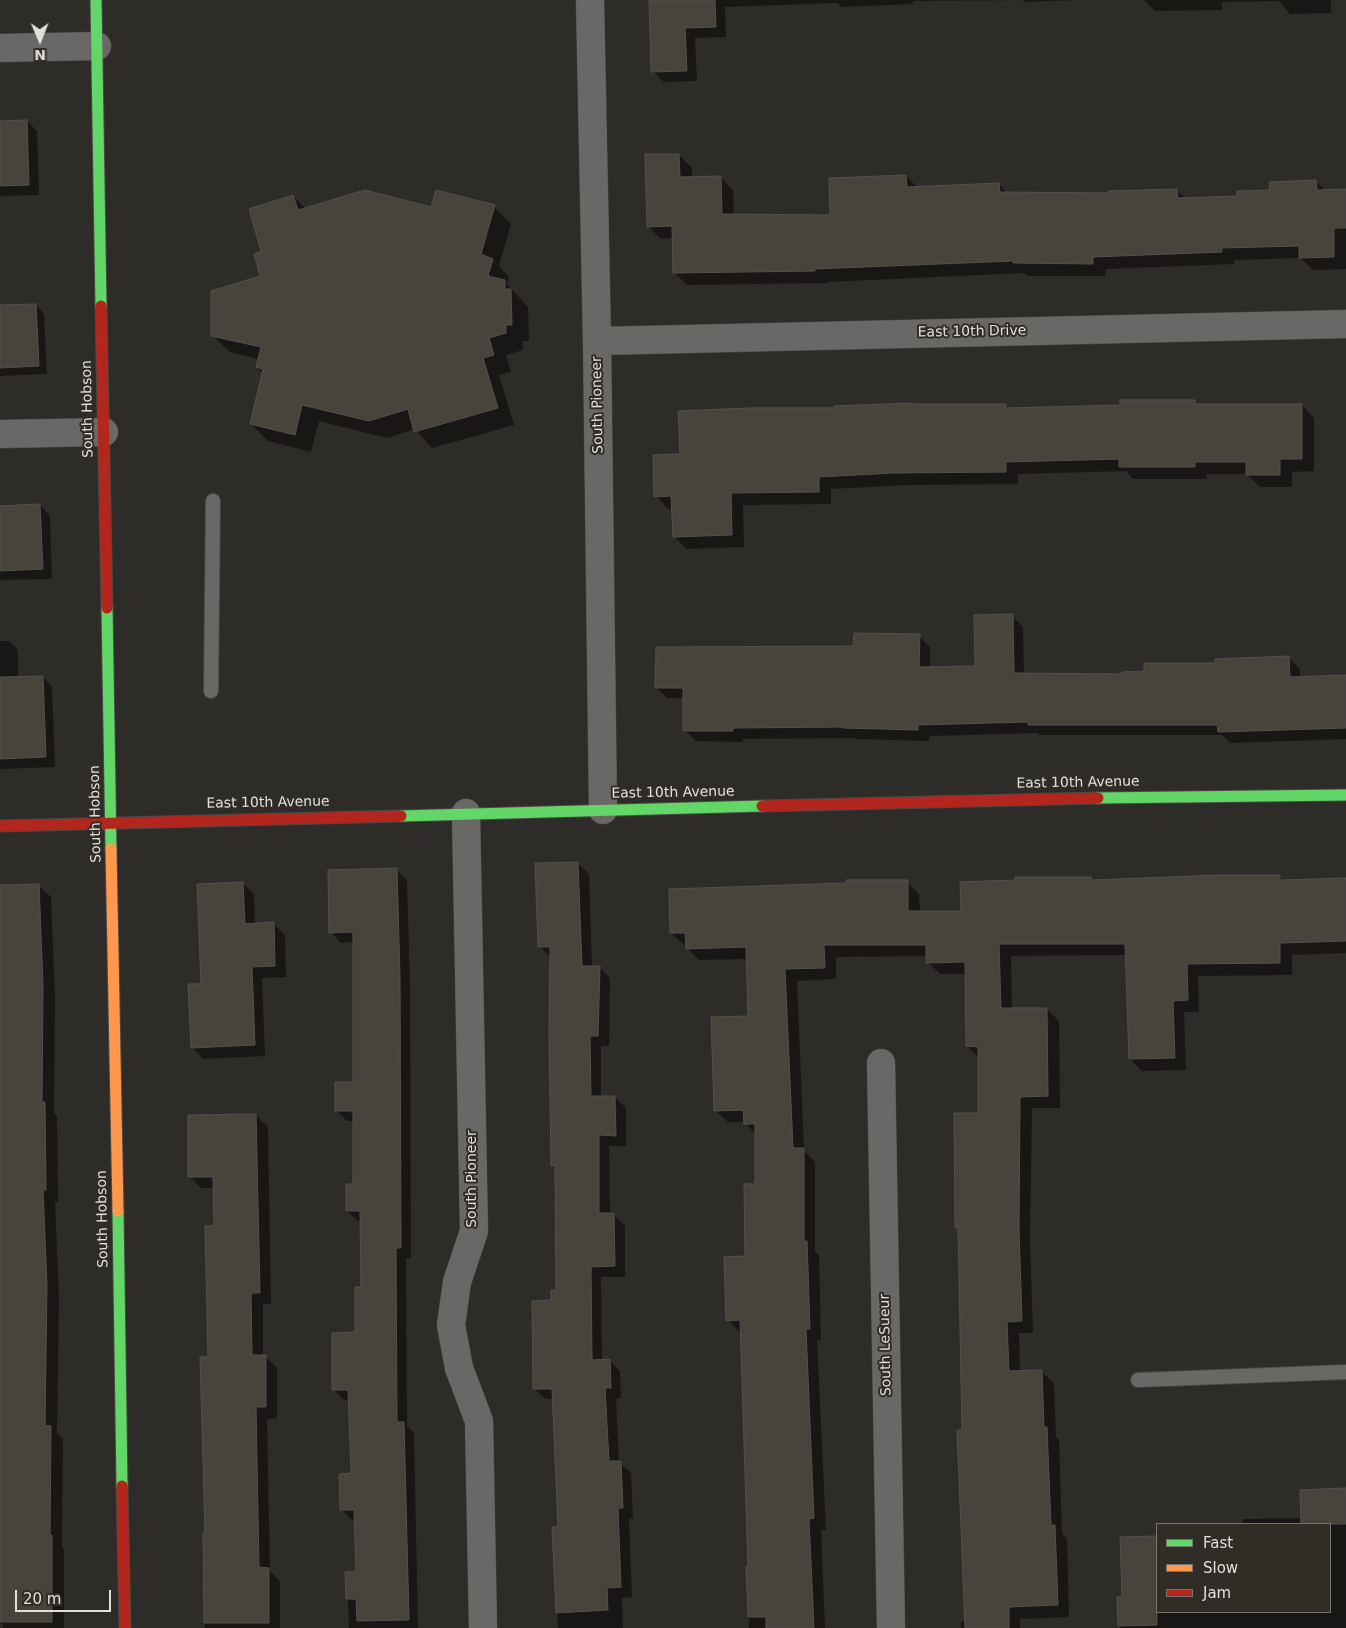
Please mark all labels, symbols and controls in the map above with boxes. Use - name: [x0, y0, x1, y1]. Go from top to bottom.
- north arrow: [15, 15, 65, 65]
- text: N: [34, 47, 46, 63]
- street label: East 10th Drive: [918, 323, 1026, 341]
- street label: South Pioneer: [589, 356, 607, 454]
- street label: South Hobson: [79, 360, 97, 458]
- street label: South Hobson: [87, 765, 105, 863]
- street label: East 10th Avenue: [1016, 774, 1140, 792]
- street label: East 10th Avenue: [611, 784, 735, 802]
- street label: East 10th Avenue: [206, 794, 330, 812]
- street label: South Pioneer: [464, 1130, 480, 1228]
- street label: South Hobson: [94, 1170, 112, 1268]
- street label: South LeSueur: [877, 1294, 895, 1396]
- legend: [1156, 1523, 1331, 1613]
- text: Fast: [1203, 1534, 1233, 1552]
- text: Slow: [1203, 1559, 1238, 1577]
- scale bar: [18, 1580, 114, 1612]
- text: Jam: [1203, 1584, 1231, 1602]
- text: 20 m: [23, 1590, 61, 1608]

